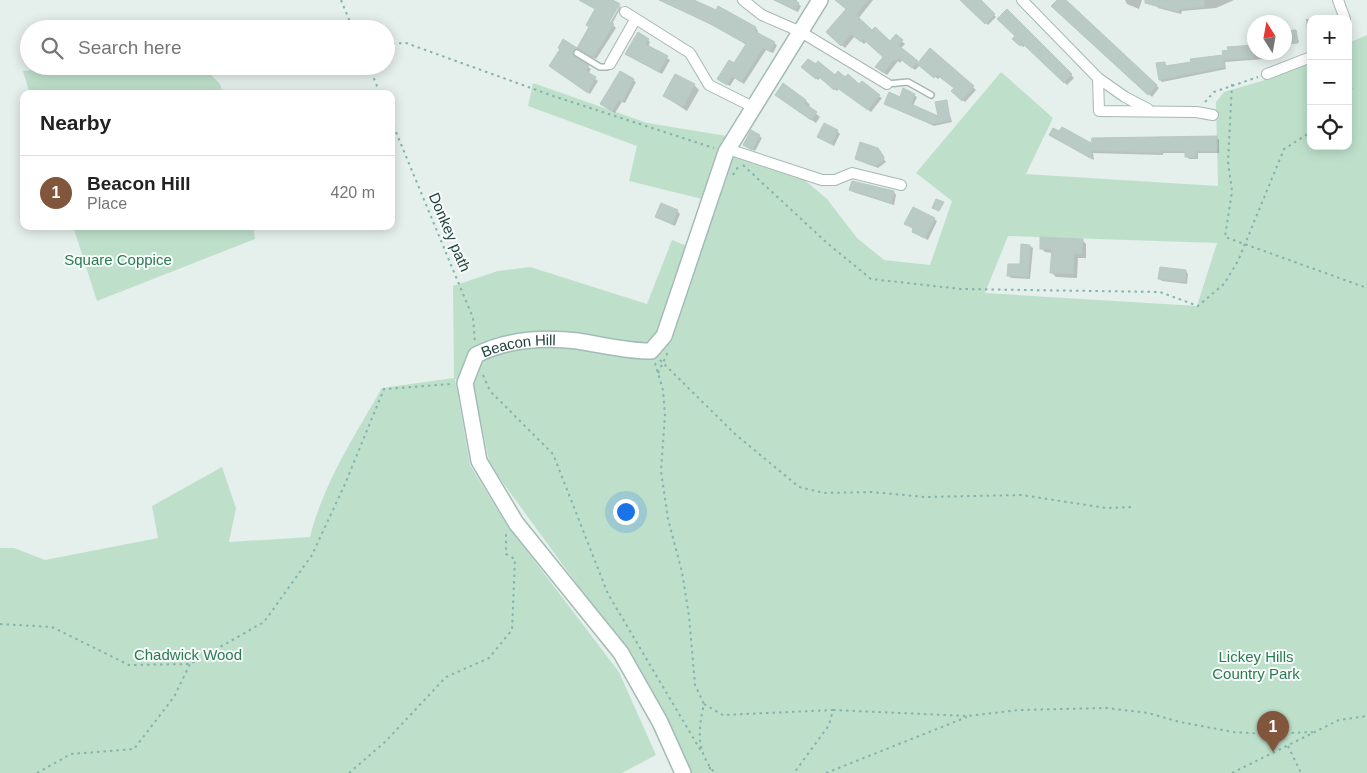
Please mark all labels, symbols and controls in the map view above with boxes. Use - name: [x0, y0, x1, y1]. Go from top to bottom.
- north arrow: [1247, 15, 1292, 60]
- map controls: [1307, 15, 1352, 150]
- button: +: [1307, 15, 1352, 60]
- search box: [20, 20, 395, 75]
- icon: search: [38, 34, 66, 62]
- text: Search here: [78, 37, 182, 58]
- button: −: [1307, 60, 1352, 105]
- button: locate: [1307, 105, 1352, 150]
- text: Nearby: [40, 111, 111, 134]
- text: Beacon Hill: [87, 173, 190, 194]
- text: 1: [52, 184, 60, 201]
- text: 420 m: [331, 184, 375, 201]
- street label: Donkey path: [426, 190, 474, 274]
- text: Place: [87, 195, 127, 212]
- park label: Square Coppice: [64, 251, 172, 268]
- street label: Beacon Hill: [478, 331, 556, 360]
- your location: [613, 499, 639, 525]
- park label: Chadwick Wood: [134, 646, 242, 663]
- park label: Lickey Hills Country Park: [1212, 648, 1300, 682]
- pin: 1: [1257, 711, 1289, 752]

